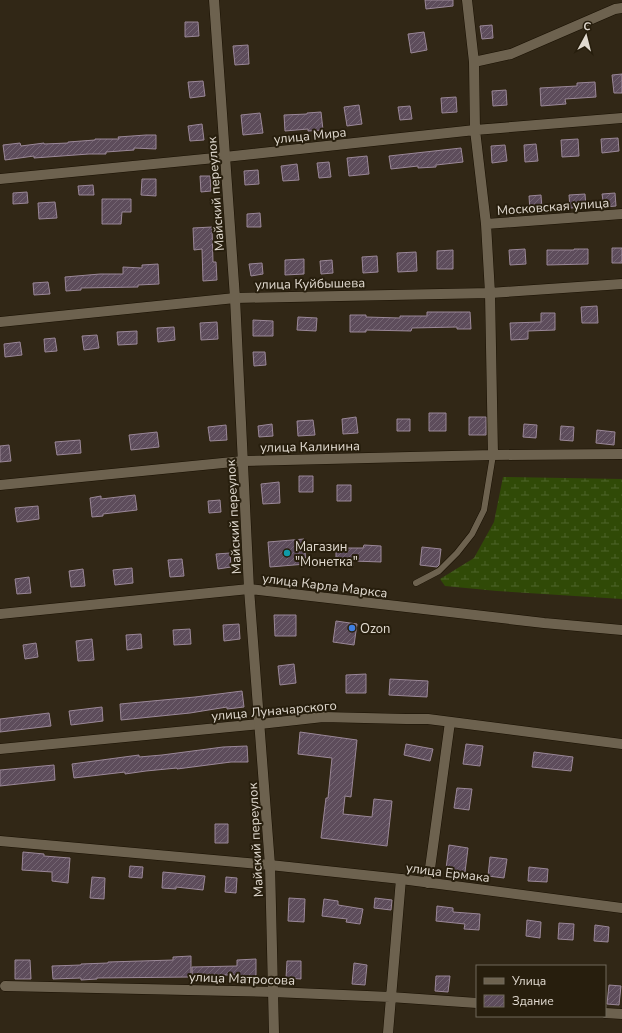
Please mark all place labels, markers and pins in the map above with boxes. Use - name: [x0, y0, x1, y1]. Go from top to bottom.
- place label: Магазин "Монетка": [295, 538, 358, 571]
- marker: Магазин "Монетка": [282, 548, 292, 558]
- place label: Ozon: [360, 620, 390, 638]
- marker: Ozon: [347, 623, 357, 633]

